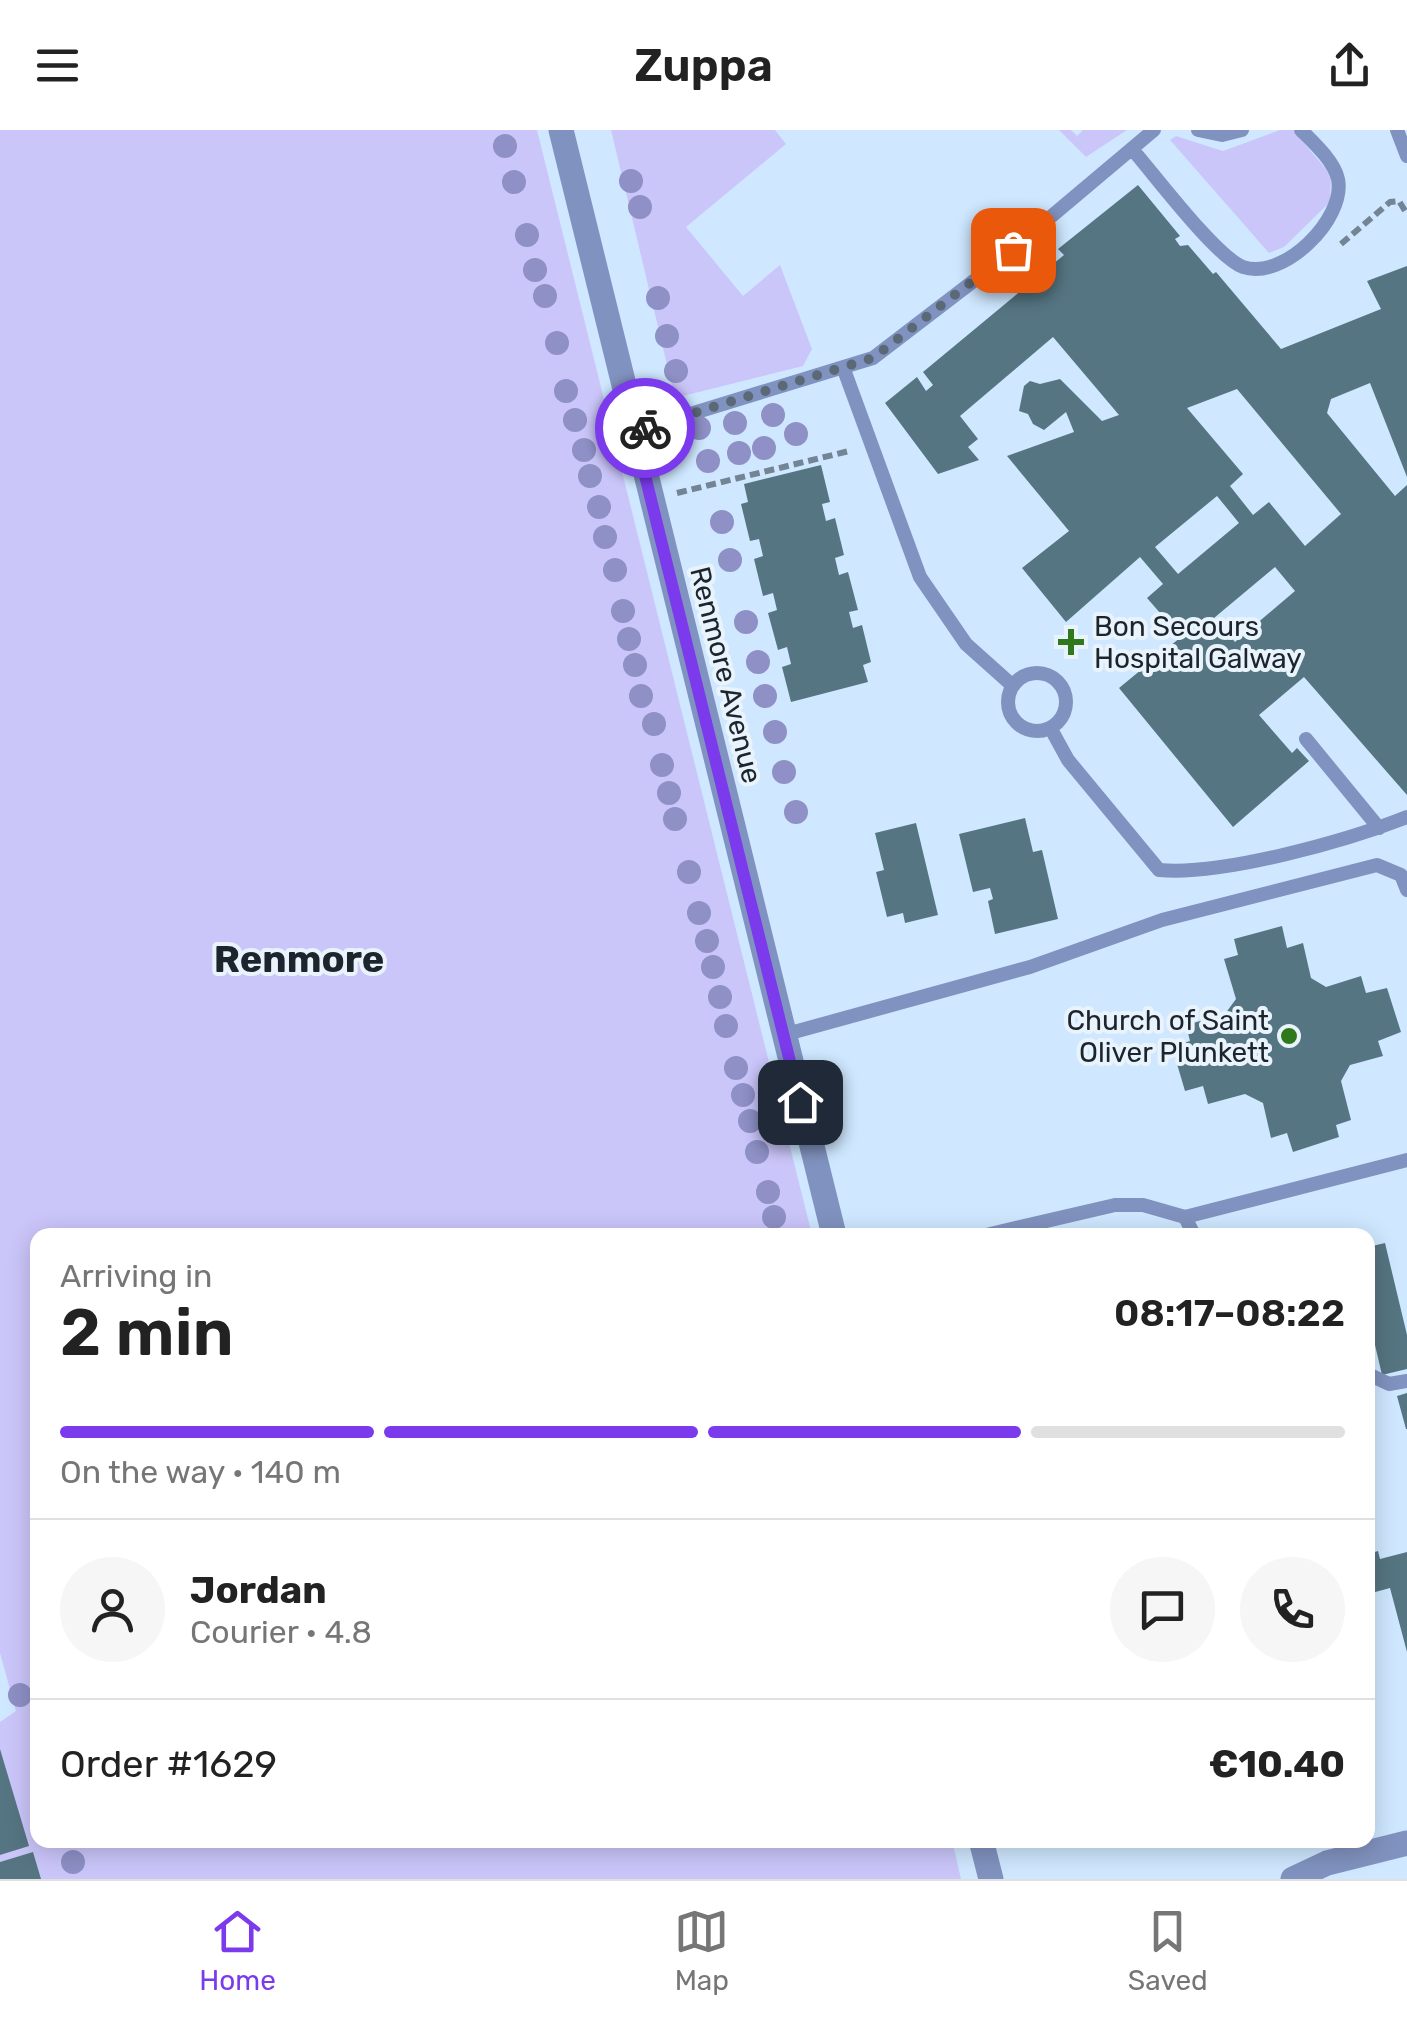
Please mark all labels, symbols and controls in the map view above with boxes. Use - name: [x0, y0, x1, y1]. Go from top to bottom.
- icon: menu: [30, 38, 85, 93]
- icon: share: [1322, 38, 1377, 93]
- text: Zuppa: [634, 39, 773, 92]
- pin: [971, 208, 1056, 293]
- icon: bag: [986, 223, 1041, 278]
- courier: [595, 378, 695, 478]
- icon: bike: [618, 401, 673, 456]
- street label: Renmore Avenue: [683, 563, 769, 787]
- place label: Bon Secours Hospital Galway: [1094, 610, 1302, 675]
- marker: Bon Secours Hospital Galway: [1058, 629, 1084, 655]
- district label: Renmore: [214, 936, 384, 982]
- place label: Church of Saint Oliver Plunkett: [1066, 1004, 1269, 1069]
- marker: Church of Saint Oliver Plunkett: [1278, 1025, 1300, 1047]
- pin: [758, 1060, 843, 1145]
- icon: home: [773, 1075, 828, 1130]
- text: Arriving in: [60, 1257, 212, 1295]
- text: 08:17–08:22: [1114, 1290, 1345, 1336]
- text: 2 min: [60, 1294, 234, 1371]
- text: On the way · 140 m: [60, 1453, 341, 1491]
- button: person: [60, 1557, 165, 1662]
- button: chat: [1110, 1557, 1215, 1662]
- button: phone: [1240, 1557, 1345, 1662]
- text: Jordan: [190, 1567, 327, 1613]
- text: Courier · 4.8: [190, 1613, 372, 1651]
- text: Order #1629: [60, 1741, 277, 1787]
- text: €10.40: [1208, 1741, 1345, 1787]
- tab: Home: [199, 1904, 276, 1997]
- tab: Map: [674, 1904, 729, 1997]
- tab: Saved: [1128, 1904, 1208, 1997]

